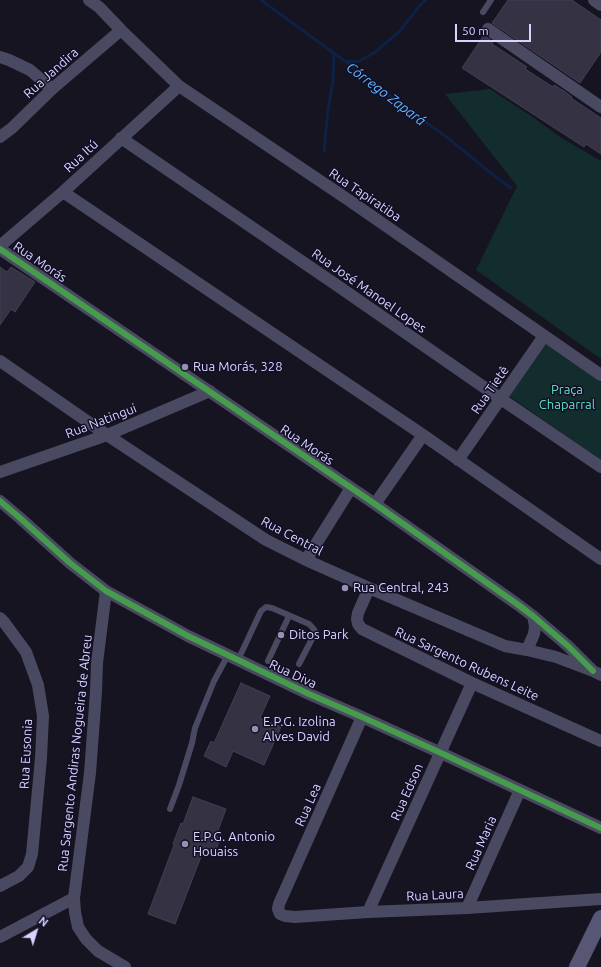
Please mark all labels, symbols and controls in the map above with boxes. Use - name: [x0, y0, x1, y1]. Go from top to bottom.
- scale bar: [457, 16, 533, 42]
- text: 50 m: [462, 24, 489, 37]
- street label: Rua Jandira: [20, 44, 82, 102]
- water label: Córrego Zapará: [343, 59, 429, 129]
- street label: Rua Itú: [61, 136, 101, 176]
- street label: Rua Tapiratiba: [326, 165, 404, 225]
- street label: Rua Morás: [10, 238, 70, 286]
- street label: Rua José Manoel Lopes: [309, 246, 429, 336]
- place label: Rua Morás, 328: [193, 359, 282, 375]
- marker: Rua Morás, 328: [180, 362, 190, 372]
- street label: Rua Tietê: [468, 363, 512, 417]
- park label: Praça Chaparral: [539, 382, 595, 413]
- street label: Rua Natingui: [63, 400, 139, 442]
- street label: Rua Morás: [277, 421, 337, 469]
- street label: Rua Central: [258, 513, 326, 559]
- place label: Rua Central, 243: [353, 580, 449, 596]
- marker: Rua Central, 243: [340, 583, 350, 593]
- street label: Rua Sargento Rubens Leite: [393, 624, 541, 704]
- place label: Ditos Park: [289, 627, 348, 643]
- marker: Ditos Park: [276, 630, 286, 640]
- street label: Rua Sargento Andiras Nogueira de Abreu: [55, 634, 95, 872]
- street label: Rua Diva: [267, 656, 319, 692]
- place label: E.P.G. Izolina Alves David: [263, 714, 336, 745]
- street label: Rua Eusonia: [16, 718, 36, 790]
- marker: E.P.G. Izolina Alves David: [250, 724, 260, 734]
- street label: Rua Edson: [388, 761, 426, 823]
- street label: Rua Lea: [292, 781, 324, 829]
- street label: Rua Maria: [462, 813, 500, 873]
- place label: E.P.G. Antonio Houaiss: [193, 829, 275, 860]
- marker: E.P.G. Antonio Houaiss: [180, 839, 190, 849]
- street label: Rua Laura: [406, 886, 464, 904]
- north arrow: [16, 911, 56, 951]
- text: N: [36, 914, 50, 929]

